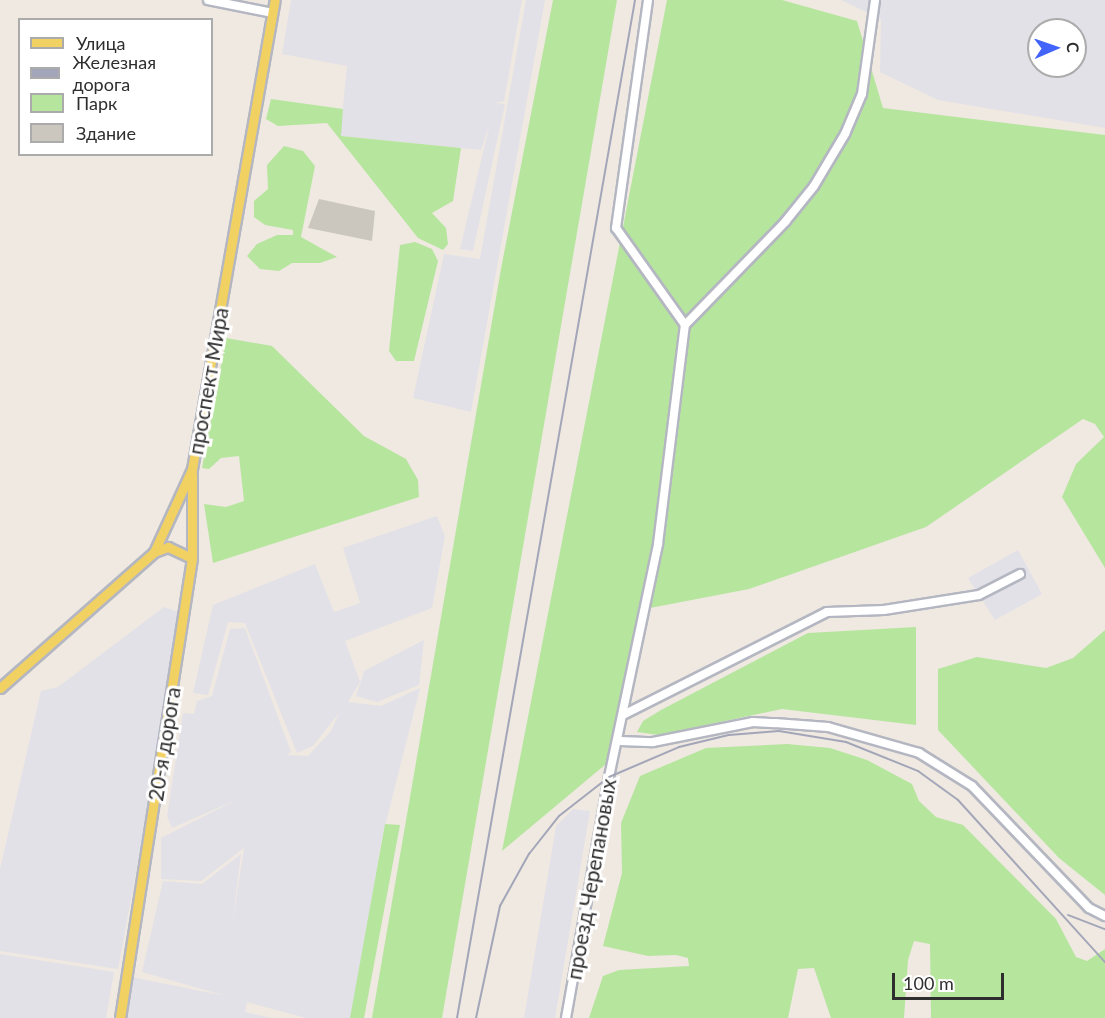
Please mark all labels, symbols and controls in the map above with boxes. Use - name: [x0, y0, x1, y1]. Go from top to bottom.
- legend: [18, 18, 213, 156]
- north arrow: [1027, 18, 1087, 78]
- text: Улица: [76, 32, 126, 54]
- text: С: [1064, 42, 1083, 53]
- text: Железная дорога: [72, 51, 156, 95]
- text: Парк: [76, 92, 117, 114]
- text: Здание: [76, 122, 136, 144]
- street label: проспект Мира: [183, 305, 233, 457]
- street label: 20-я дорога: [143, 685, 185, 803]
- street label: проезд Черепановых: [561, 776, 621, 982]
- scale bar: [895, 961, 1008, 999]
- text: 100 m: [903, 972, 954, 994]

